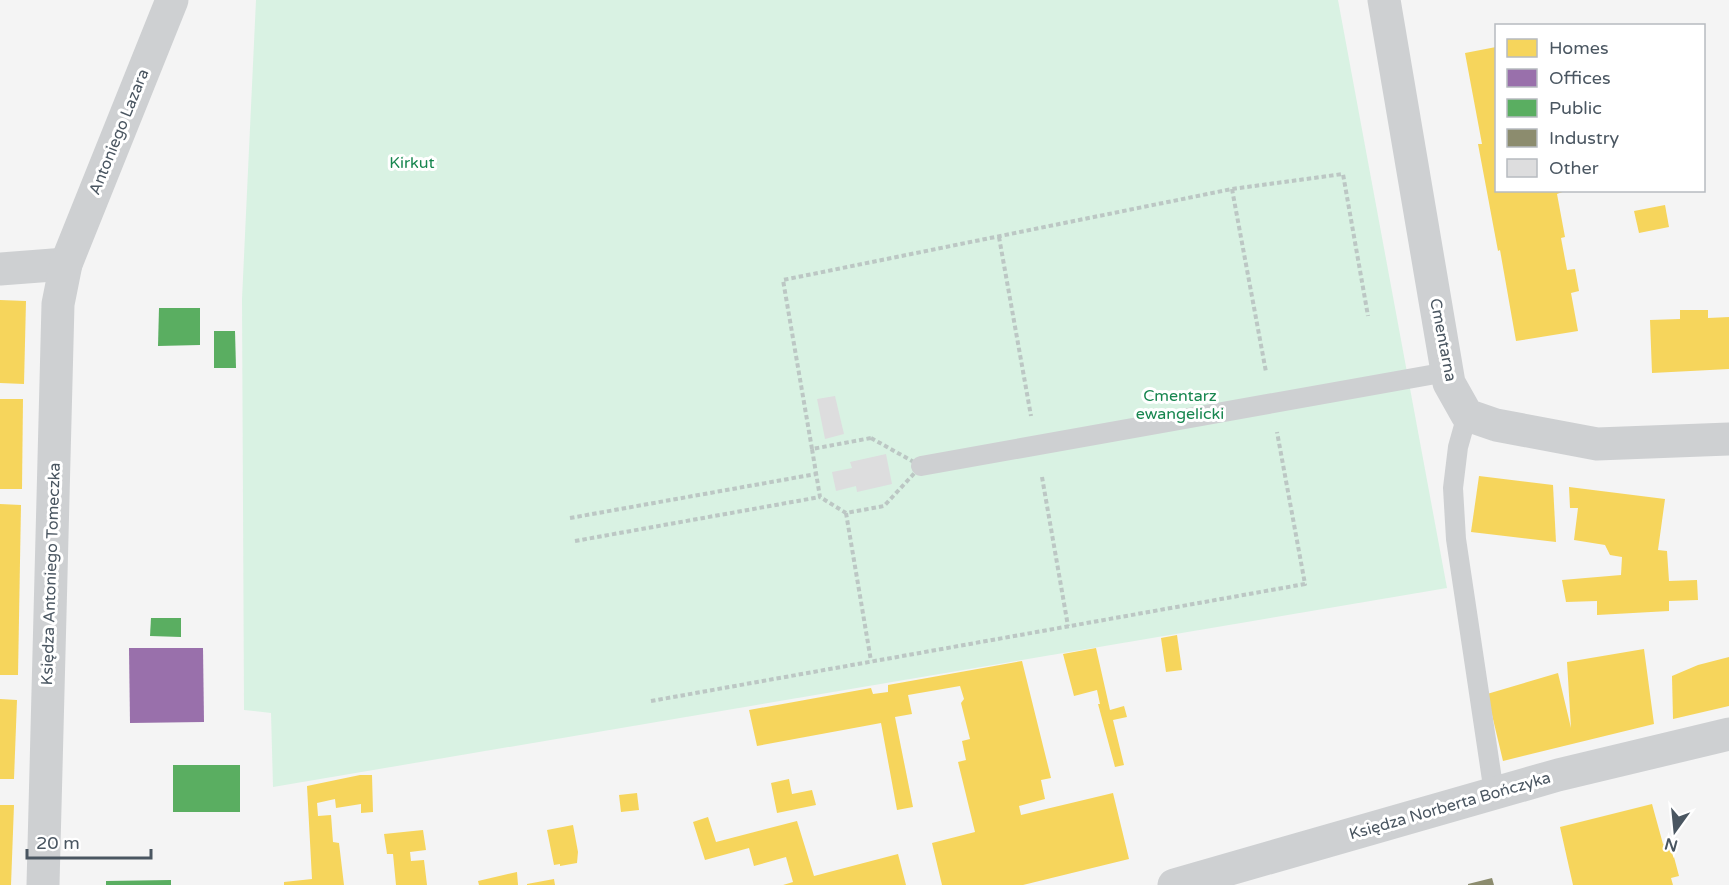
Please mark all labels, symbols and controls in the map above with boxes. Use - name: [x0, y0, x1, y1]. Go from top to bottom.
- legend: [1495, 24, 1705, 192]
- text: Homes: [1549, 37, 1609, 59]
- street label: Antoniego Lazara: [85, 66, 153, 198]
- text: Offices: [1549, 67, 1611, 89]
- text: Public: [1549, 97, 1602, 119]
- text: Industry: [1549, 127, 1620, 149]
- park label: Kirkut: [389, 153, 435, 173]
- text: Other: [1549, 157, 1599, 179]
- street label: Cmentarna: [1425, 297, 1461, 383]
- park label: Cmentarz ewangelicki: [1136, 386, 1224, 424]
- street label: Księdza Antoniego Tomeczka: [37, 462, 65, 686]
- street label: Księdza Norberta Bończyka: [1347, 768, 1553, 844]
- north arrow: [1645, 801, 1705, 861]
- scale bar: [27, 822, 152, 860]
- text: 20 m: [36, 832, 80, 854]
- text: N: [1663, 833, 1680, 856]

